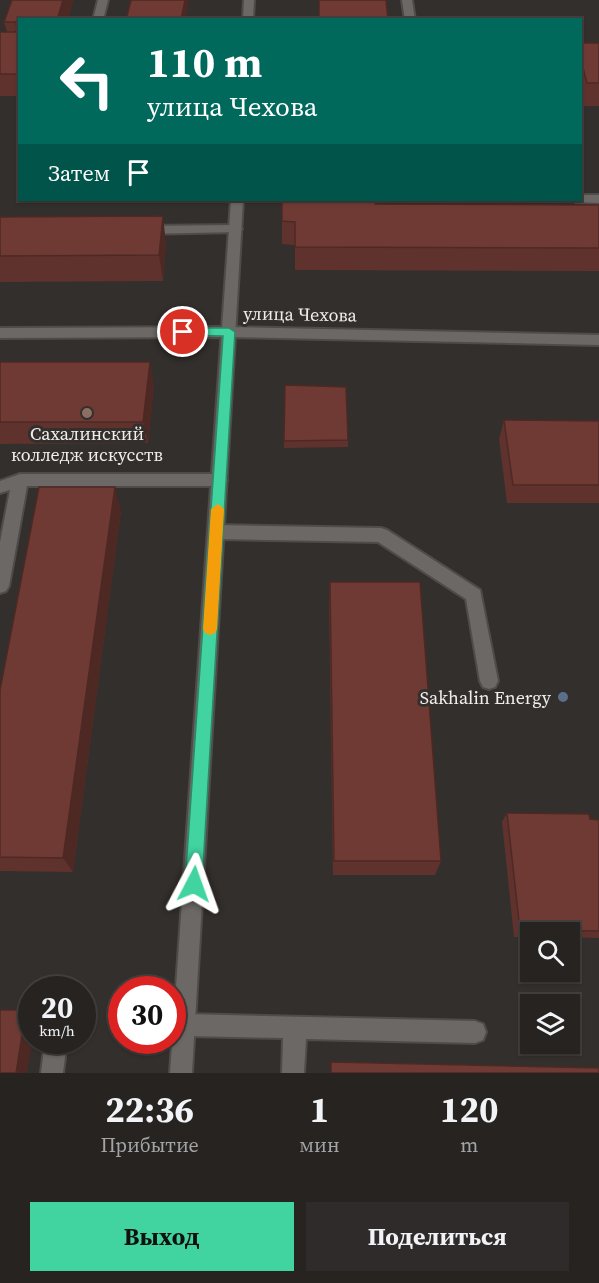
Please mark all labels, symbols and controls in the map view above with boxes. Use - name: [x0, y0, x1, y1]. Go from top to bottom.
- text: 110 m: [147, 33, 262, 91]
- icon: left: [48, 42, 126, 120]
- text: улица Чехова: [147, 88, 318, 125]
- icon: arrive: [122, 156, 155, 189]
- text: Затем: [48, 158, 110, 188]
- street label: улица Чехова: [243, 301, 358, 328]
- pin: [157, 306, 208, 357]
- icon: arrive: [166, 315, 199, 348]
- marker: Сахалинский колледж искусств: [80, 406, 94, 420]
- place label: Сахалинский колледж искусств: [11, 421, 163, 467]
- place label: Sakhalin Energy: [420, 685, 552, 710]
- marker: Sakhalin Energy: [556, 690, 570, 704]
- position arrow: [162, 852, 226, 916]
- map controls: [520, 922, 580, 1054]
- button: search: [520, 922, 580, 982]
- speed limit sign: 30: [108, 976, 186, 1054]
- text: 20: [41, 987, 73, 1028]
- button: layers: [520, 994, 580, 1054]
- text: km/h: [39, 1020, 75, 1041]
- text: 22:36: [105, 1085, 194, 1134]
- text: 1: [310, 1085, 329, 1134]
- text: 120: [440, 1085, 499, 1134]
- text: Прибытие: [100, 1131, 199, 1159]
- text: мин: [299, 1131, 340, 1159]
- text: m: [460, 1131, 478, 1159]
- button: Выход: [30, 1202, 294, 1271]
- button: Поделиться: [306, 1202, 569, 1271]

